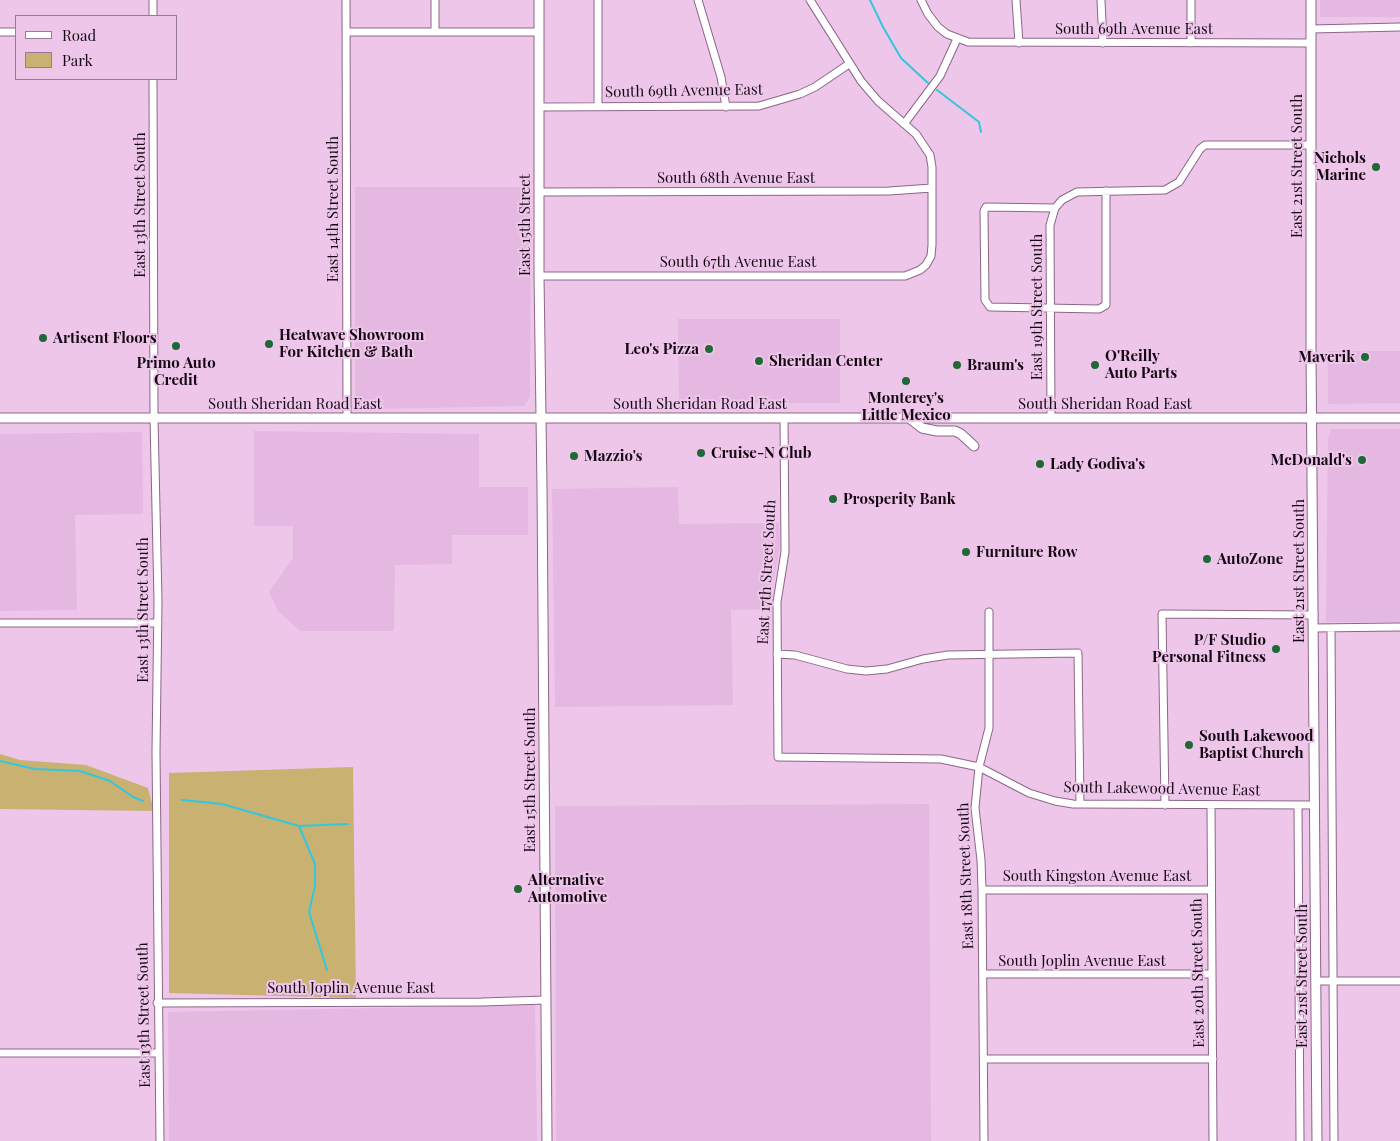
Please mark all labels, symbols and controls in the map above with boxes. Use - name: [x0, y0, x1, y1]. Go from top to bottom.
- legend: [15, 15, 178, 80]
- street label: South 69th Avenue East: [1055, 20, 1213, 38]
- text: Road: [62, 25, 96, 45]
- text: Park: [62, 50, 93, 70]
- street label: South 69th Avenue East: [605, 81, 763, 101]
- street label: East 21st Street South: [1288, 94, 1306, 238]
- street label: East 13th Street South: [131, 132, 149, 278]
- street label: East 14th Street South: [324, 136, 342, 282]
- place label: Nichols Marine: [1314, 149, 1366, 184]
- marker: Nichols Marine: [1370, 161, 1382, 173]
- street label: South 68th Avenue East: [657, 169, 815, 187]
- street label: East 15th Street: [516, 174, 534, 276]
- street label: East 19th Street South: [1028, 234, 1046, 380]
- street label: South 67th Avenue East: [660, 253, 816, 271]
- place label: Heatwave Showroom For Kitchen & Bath: [279, 326, 424, 361]
- place label: Artisent Floors: [53, 329, 157, 347]
- marker: Artisent Floors: [37, 332, 49, 344]
- marker: Heatwave Showroom For Kitchen & Bath: [263, 338, 275, 350]
- marker: Primo Auto Credit: [170, 340, 182, 352]
- place label: Leo's Pizza: [624, 340, 699, 358]
- marker: Leo's Pizza: [703, 343, 715, 355]
- place label: O'Reilly Auto Parts: [1105, 347, 1177, 382]
- place label: Maverik: [1298, 348, 1355, 366]
- marker: Maverik: [1359, 351, 1371, 363]
- place label: Sheridan Center: [769, 352, 882, 370]
- place label: Primo Auto Credit: [136, 354, 216, 389]
- marker: Sheridan Center: [753, 355, 765, 367]
- place label: Braum's: [967, 356, 1024, 374]
- marker: Braum's: [951, 359, 963, 371]
- marker: O'Reilly Auto Parts: [1089, 359, 1101, 371]
- marker: Monterey's Little Mexico: [900, 375, 912, 387]
- place label: Monterey's Little Mexico: [861, 389, 951, 424]
- street label: South Sheridan Road East: [208, 395, 382, 413]
- street label: South Sheridan Road East: [613, 395, 787, 413]
- street label: South Sheridan Road East: [1018, 395, 1192, 413]
- place label: Cruise-N Club: [711, 444, 811, 462]
- place label: Mazzio's: [584, 447, 643, 465]
- marker: Cruise-N Club: [695, 447, 707, 459]
- marker: Mazzio's: [568, 450, 580, 462]
- place label: McDonald's: [1271, 451, 1352, 469]
- marker: McDonald's: [1356, 454, 1368, 466]
- place label: Lady Godiva's: [1050, 455, 1145, 473]
- marker: Lady Godiva's: [1034, 458, 1046, 470]
- place label: Prosperity Bank: [843, 490, 955, 508]
- marker: Prosperity Bank: [827, 493, 839, 505]
- street label: East 17th Street South: [754, 499, 780, 645]
- street label: East 21st Street South: [1290, 499, 1308, 643]
- street label: East 13th Street South: [134, 537, 152, 683]
- place label: Furniture Row: [976, 543, 1078, 561]
- marker: Furniture Row: [960, 546, 972, 558]
- place label: AutoZone: [1217, 550, 1283, 568]
- marker: AutoZone: [1201, 553, 1213, 565]
- place label: P/F Studio Personal Fitness: [1152, 631, 1266, 666]
- marker: P/F Studio Personal Fitness: [1270, 643, 1282, 655]
- street label: East 15th Street South: [521, 708, 539, 852]
- place label: South Lakewood Baptist Church: [1199, 727, 1313, 762]
- marker: South Lakewood Baptist Church: [1183, 739, 1195, 751]
- street label: South Lakewood Avenue East: [1064, 778, 1260, 800]
- street label: East 18th Street South: [954, 802, 978, 950]
- street label: South Kingston Avenue East: [1003, 867, 1191, 885]
- place label: Alternative Automotive: [528, 871, 607, 906]
- marker: Alternative Automotive: [512, 883, 524, 895]
- street label: East 20th Street South: [1188, 898, 1208, 1048]
- street label: East 21st Street South: [1293, 904, 1311, 1048]
- street label: East 13th Street South: [134, 942, 154, 1088]
- street label: South Joplin Avenue East: [998, 952, 1166, 970]
- street label: South Joplin Avenue East: [267, 979, 435, 997]

